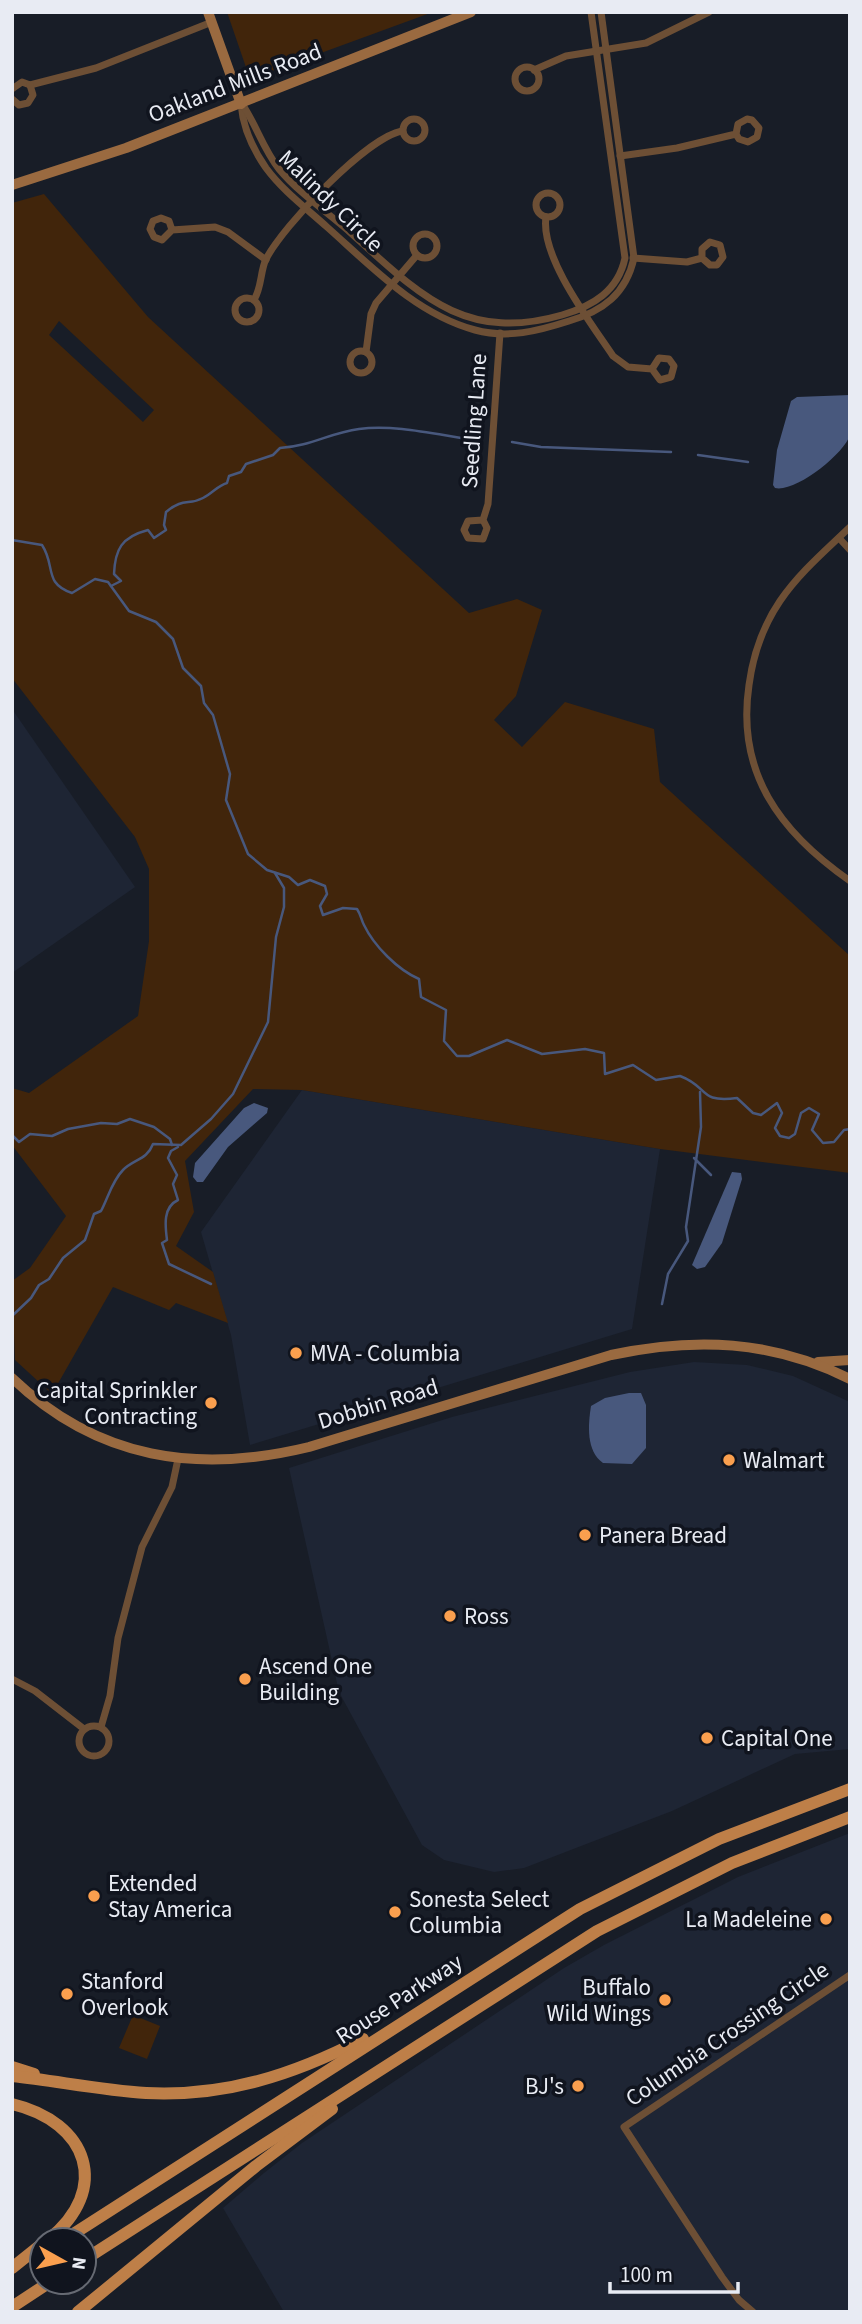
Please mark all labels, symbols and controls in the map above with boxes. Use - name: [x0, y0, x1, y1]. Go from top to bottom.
- street label: Oakland Mills Road: [143, 35, 327, 131]
- street label: Malindy Circle: [271, 142, 391, 260]
- street label: Seedling Lane: [453, 353, 495, 489]
- place label: MVA - Columbia: [310, 1337, 460, 1370]
- marker: MVA - Columbia: [288, 1345, 304, 1361]
- street label: Dobbin Road: [314, 1370, 442, 1438]
- place label: Capital Sprinkler Contracting: [37, 1374, 198, 1433]
- marker: Capital Sprinkler Contracting: [203, 1395, 219, 1411]
- place label: Walmart: [743, 1444, 825, 1477]
- marker: Walmart: [721, 1452, 737, 1468]
- place label: Panera Bread: [599, 1519, 727, 1552]
- marker: Panera Bread: [577, 1527, 593, 1543]
- place label: Ross: [464, 1600, 509, 1633]
- marker: Ross: [442, 1608, 458, 1624]
- place label: Ascend One Building: [259, 1650, 372, 1709]
- marker: Ascend One Building: [237, 1671, 253, 1687]
- place label: Capital One: [721, 1722, 833, 1755]
- marker: Capital One: [699, 1730, 715, 1746]
- place label: Extended Stay America: [108, 1867, 232, 1926]
- place label: Sonesta Select Columbia: [409, 1883, 550, 1942]
- marker: Extended Stay America: [86, 1888, 102, 1904]
- place label: La Madeleine: [685, 1903, 812, 1936]
- marker: Sonesta Select Columbia: [387, 1904, 403, 1920]
- marker: La Madeleine: [818, 1911, 834, 1927]
- street label: Rouse Parkway: [329, 1946, 469, 2052]
- street label: Columbia Crossing Circle: [619, 1954, 835, 2114]
- place label: Stanford Overlook: [81, 1965, 169, 2024]
- place label: Buffalo Wild Wings: [546, 1971, 651, 2030]
- marker: Stanford Overlook: [59, 1986, 75, 2002]
- marker: Buffalo Wild Wings: [657, 1992, 673, 2008]
- place label: BJ's: [525, 2070, 564, 2103]
- marker: BJ's: [570, 2078, 586, 2094]
- north arrow: [28, 2226, 98, 2296]
- scale bar: [610, 2250, 738, 2294]
- text: N: [64, 2255, 93, 2271]
- text: 100 m: [620, 2260, 673, 2290]

